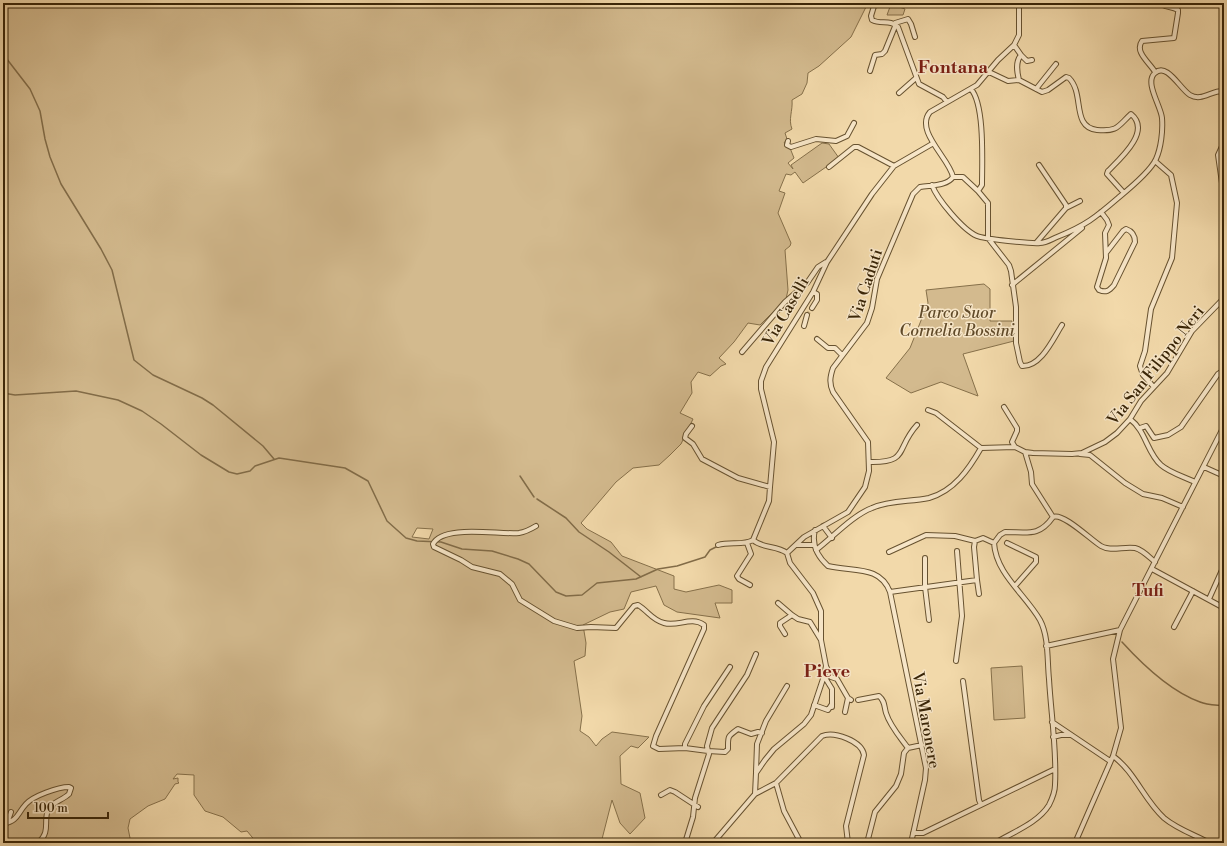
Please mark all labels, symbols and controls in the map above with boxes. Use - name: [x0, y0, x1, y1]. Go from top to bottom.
- district label: Fontana: [918, 56, 988, 79]
- street label: Via Caduti: [844, 246, 887, 325]
- street label: Via Caselli: [758, 274, 814, 350]
- street label: Via San Filippo Neri: [1102, 302, 1209, 430]
- park label: Parco Suor Cornelia Bossini: [899, 303, 1015, 341]
- district label: Tufi: [1132, 580, 1164, 602]
- district label: Pieve: [804, 660, 850, 683]
- street label: Via Maronere: [908, 669, 944, 770]
- scale bar: [28, 794, 108, 820]
- text: 100 m: [34, 801, 68, 816]

